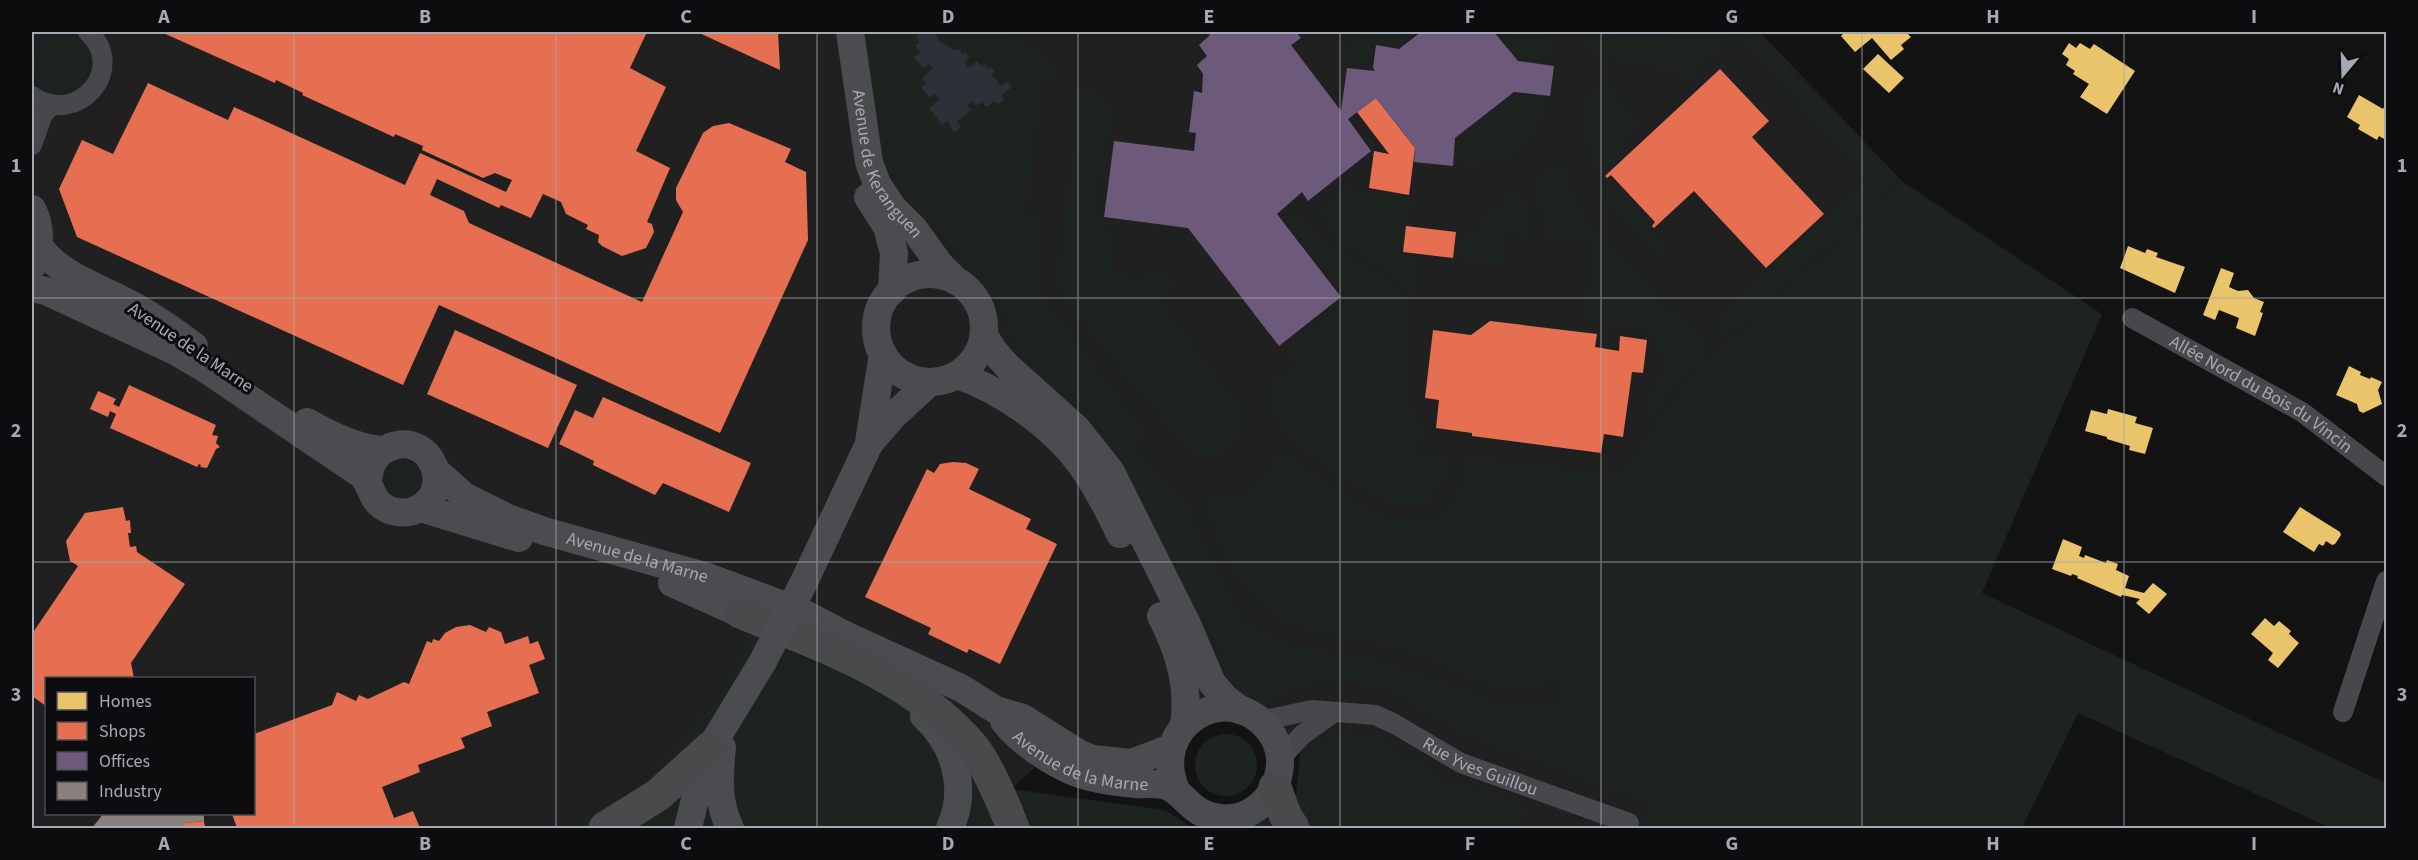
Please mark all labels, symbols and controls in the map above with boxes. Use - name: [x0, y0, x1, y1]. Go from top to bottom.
- text: A: [157, 3, 170, 31]
- text: B: [419, 3, 431, 31]
- text: C: [680, 3, 692, 31]
- text: D: [942, 3, 954, 31]
- text: E: [1204, 3, 1214, 31]
- text: F: [1465, 3, 1475, 31]
- text: G: [1726, 3, 1738, 31]
- text: H: [1986, 3, 2000, 31]
- text: I: [2251, 3, 2257, 31]
- north arrow: [2313, 45, 2373, 105]
- text: N: [2330, 76, 2347, 100]
- street label: Avenue de Keranguen: [846, 88, 929, 243]
- text: 1: [11, 152, 21, 180]
- text: 1: [2397, 152, 2407, 180]
- street label: Avenue de la Marne: [123, 296, 258, 399]
- street label: Allée Nord du Bois du Vincin: [2165, 329, 2358, 459]
- text: 2: [11, 417, 21, 445]
- text: 2: [2397, 417, 2407, 445]
- street label: Avenue de la Marne: [564, 526, 711, 589]
- legend: [45, 677, 255, 815]
- text: 3: [11, 681, 21, 709]
- text: 3: [2397, 681, 2407, 709]
- text: Homes: [99, 689, 152, 714]
- text: Shops: [99, 719, 146, 744]
- street label: Avenue de la Marne: [1007, 725, 1149, 797]
- street label: Rue Yves Guillou: [1418, 731, 1541, 802]
- text: Offices: [99, 749, 150, 774]
- text: Industry: [99, 779, 162, 804]
- text: A: [157, 830, 170, 858]
- text: B: [419, 830, 431, 858]
- text: C: [680, 830, 692, 858]
- text: D: [942, 830, 954, 858]
- text: E: [1204, 830, 1214, 858]
- text: F: [1465, 830, 1475, 858]
- text: G: [1726, 830, 1738, 858]
- text: H: [1986, 830, 2000, 858]
- text: I: [2251, 830, 2257, 858]

